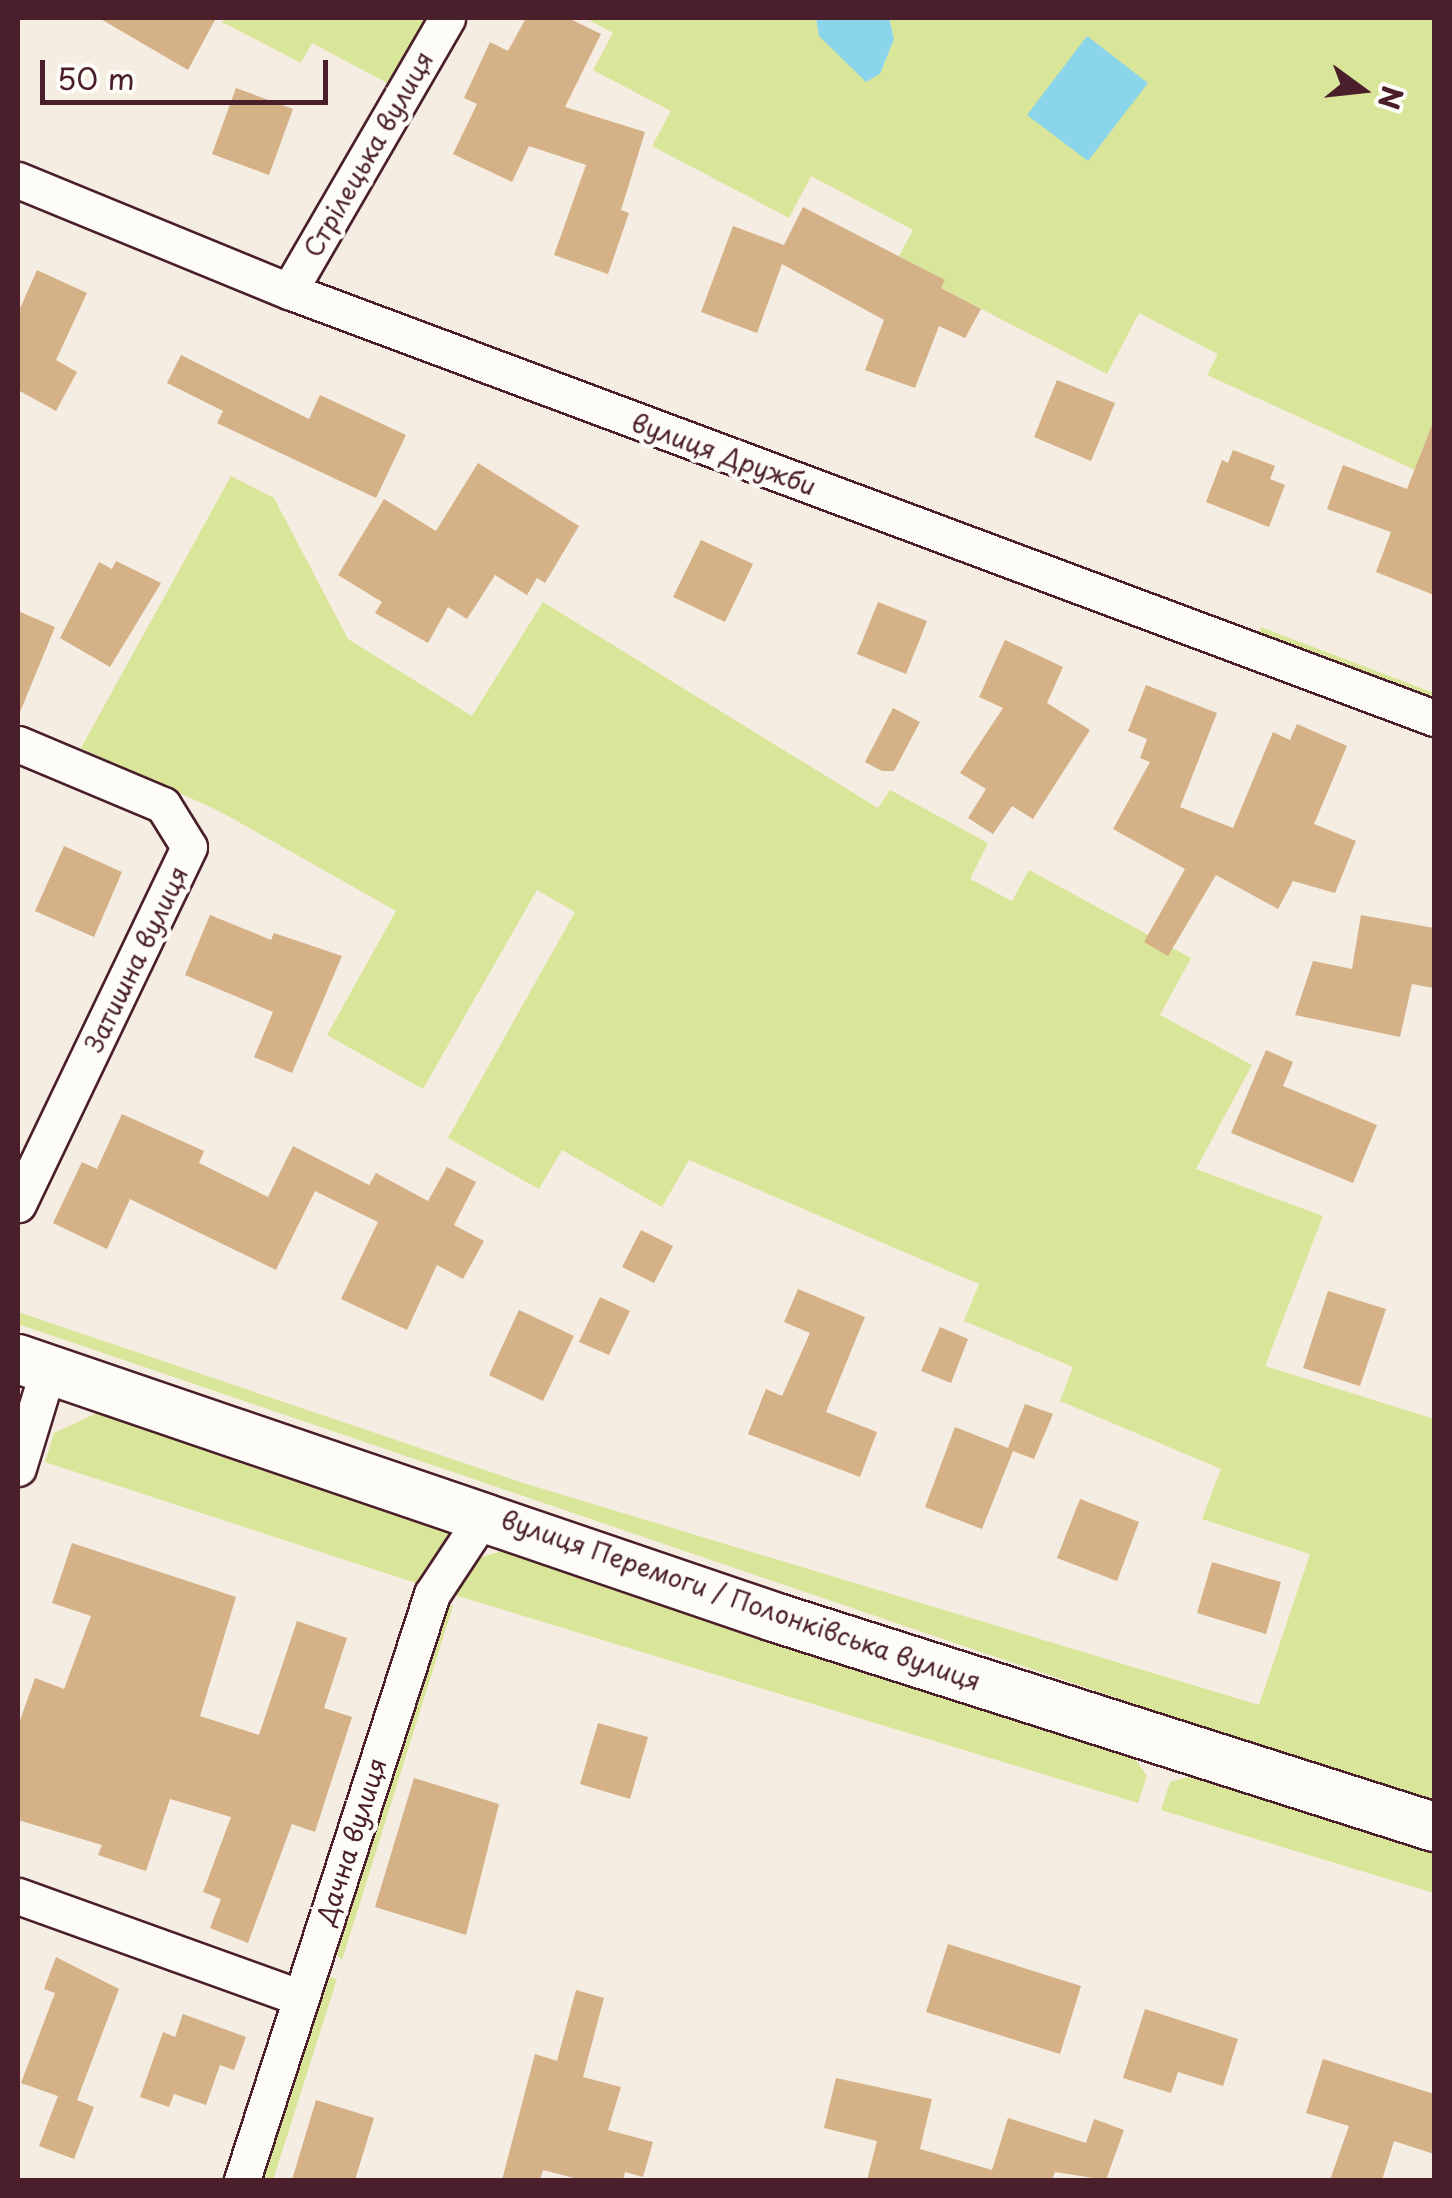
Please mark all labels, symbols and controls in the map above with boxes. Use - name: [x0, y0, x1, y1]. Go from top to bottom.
- scale bar: [45, 40, 332, 102]
- north arrow: [1312, 40, 1412, 140]
- street label: Стрілецька вулиця: [297, 45, 439, 263]
- text: 50 m: [57, 55, 135, 100]
- text: N: [1368, 82, 1415, 114]
- street label: вулиця Дружби: [628, 407, 820, 501]
- street label: Затишна вулиця: [78, 861, 194, 1057]
- street label: вулиця Перемоги / Полонківська вулиця: [497, 1503, 985, 1697]
- street label: Дачна вулиця: [310, 1753, 392, 1929]

